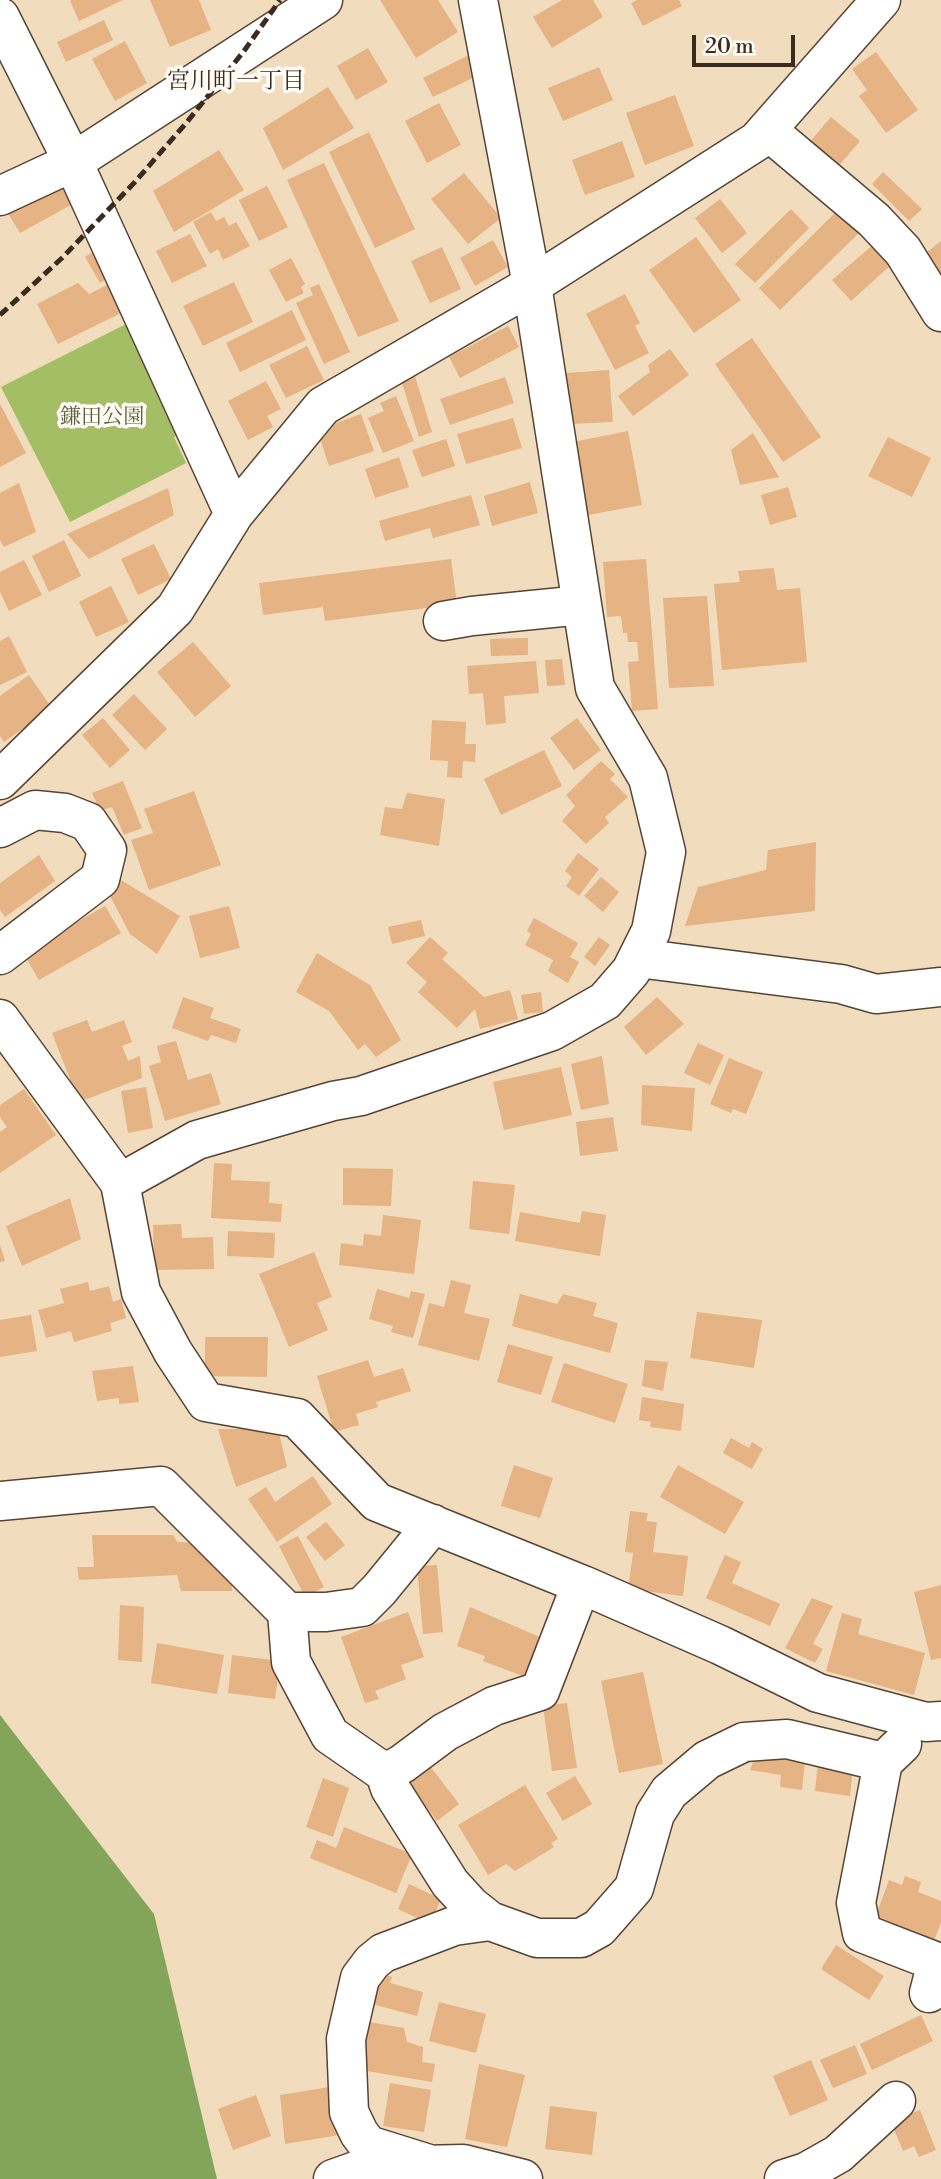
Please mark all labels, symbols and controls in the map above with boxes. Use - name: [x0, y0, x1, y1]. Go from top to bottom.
- scale bar: [696, 21, 799, 65]
- text: 20 m: [705, 34, 754, 60]
- district label: 宮川町一丁目: [167, 68, 305, 96]
- park label: 鎌田公園: [60, 405, 144, 431]

